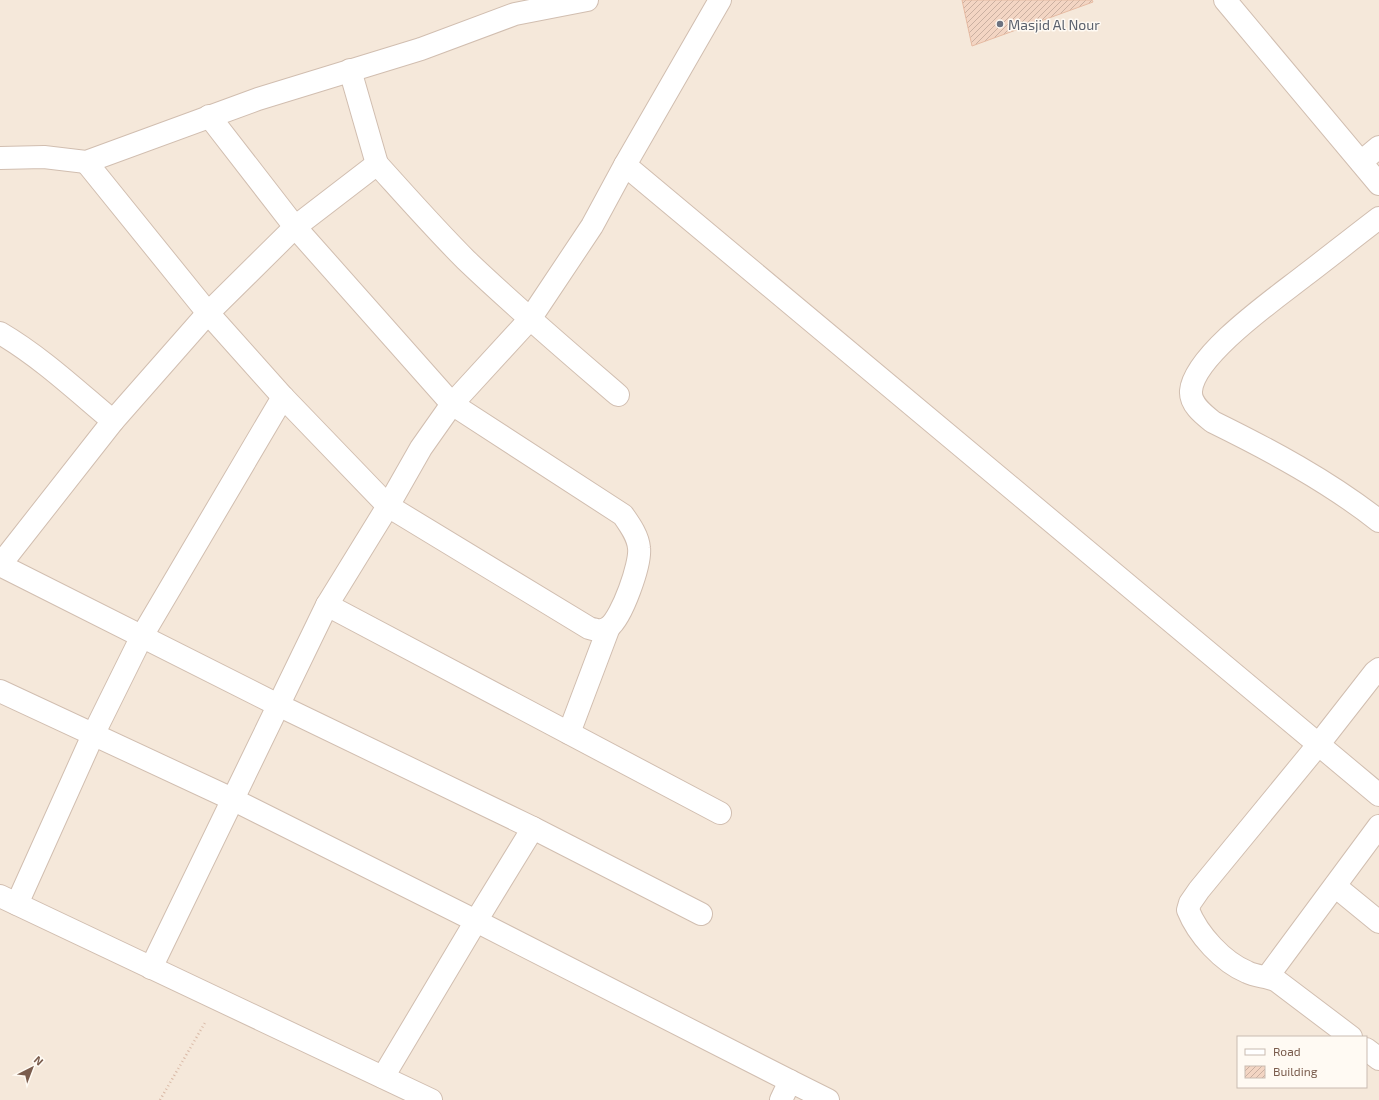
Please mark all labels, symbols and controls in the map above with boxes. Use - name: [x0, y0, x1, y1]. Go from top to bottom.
- place label: Masjid Al Nour: [1008, 16, 1100, 33]
- marker: Masjid Al Nour: [995, 19, 1005, 29]
- legend: [1237, 1036, 1367, 1088]
- text: Road: [1273, 1044, 1301, 1058]
- north arrow: [12, 1048, 52, 1088]
- text: N: [32, 1053, 46, 1068]
- text: Building: [1273, 1064, 1318, 1078]

